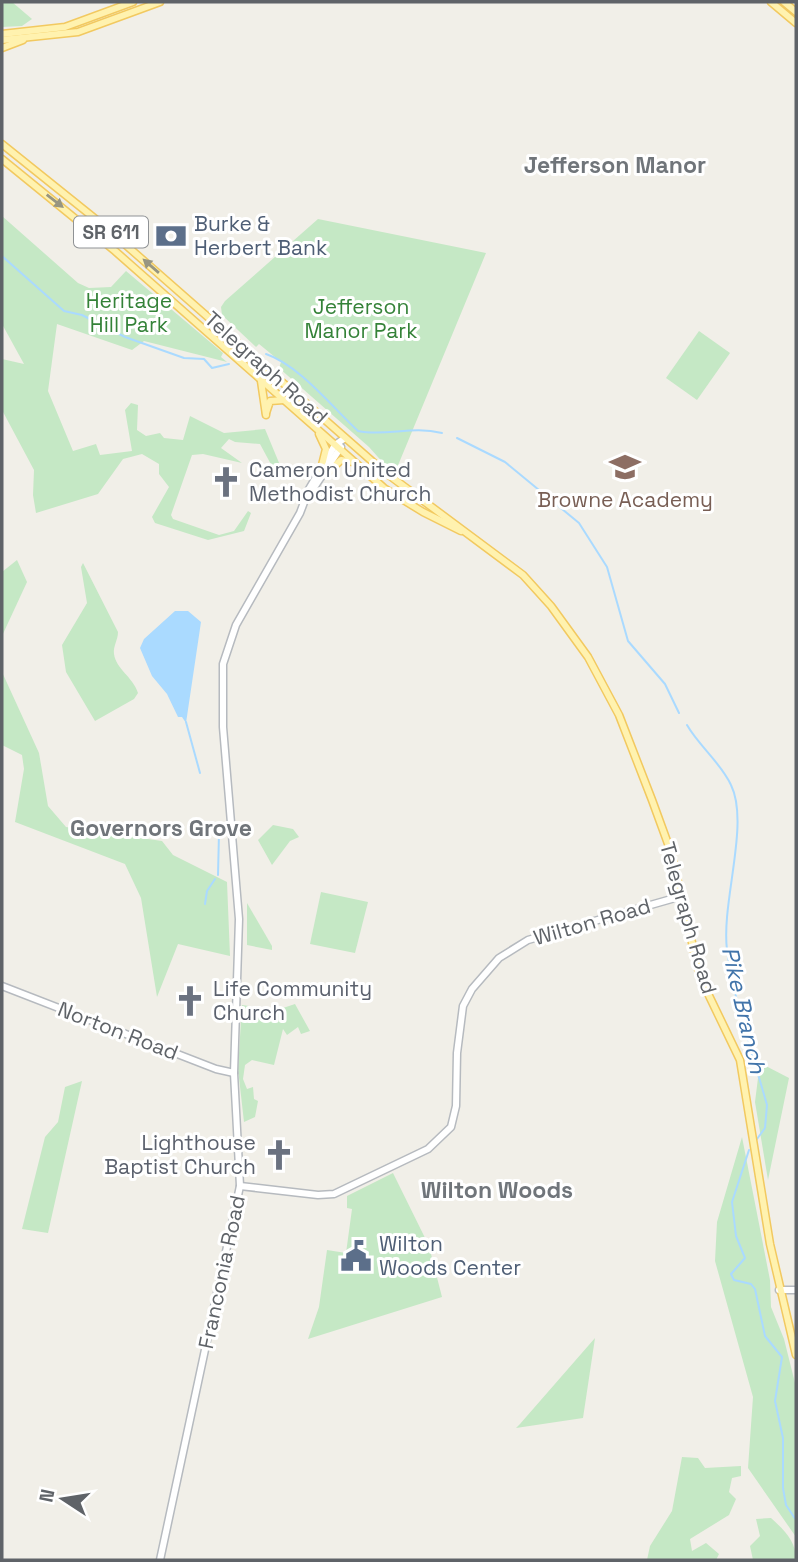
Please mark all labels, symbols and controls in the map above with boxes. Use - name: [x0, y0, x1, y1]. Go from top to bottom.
- district label: Jefferson Manor: [524, 150, 706, 180]
- one-way arrow: [46, 194, 64, 208]
- place label: Burke & Herbert Bank: [194, 210, 327, 261]
- road number: SR 611: [74, 216, 148, 248]
- bank icon: Burke & Herbert Bank: [154, 219, 188, 253]
- one-way arrow: [142, 259, 160, 274]
- park label: Heritage Hill Park: [86, 287, 172, 338]
- park label: Jefferson Manor Park: [304, 293, 418, 344]
- street label: Telegraph Road: [199, 305, 334, 430]
- school or university icon: Browne Academy: [608, 450, 642, 484]
- place label: Cameron United Methodist Church: [249, 456, 431, 507]
- church icon: Cameron United Methodist Church: [209, 465, 243, 499]
- place label: Browne Academy: [537, 486, 713, 513]
- district label: Governors Grove: [70, 813, 252, 843]
- street label: Telegraph Road: [654, 839, 723, 997]
- street label: Wilton Road: [530, 892, 654, 951]
- water label: Pike Branch: [715, 944, 773, 1077]
- place label: Life Community Church: [213, 975, 372, 1026]
- church icon: Life Community Church: [173, 984, 207, 1018]
- street label: Norton Road: [54, 995, 182, 1066]
- place label: Lighthouse Baptist Church: [104, 1129, 256, 1180]
- church icon: Lighthouse Baptist Church: [262, 1138, 296, 1172]
- district label: Wilton Woods: [421, 1175, 573, 1205]
- street label: Franconia Road: [192, 1193, 251, 1351]
- place label: Wilton Woods Center: [379, 1230, 521, 1281]
- public building icon: Wilton Woods Center: [339, 1239, 373, 1273]
- north arrow: [28, 1464, 98, 1534]
- text: N: [33, 1487, 60, 1504]

